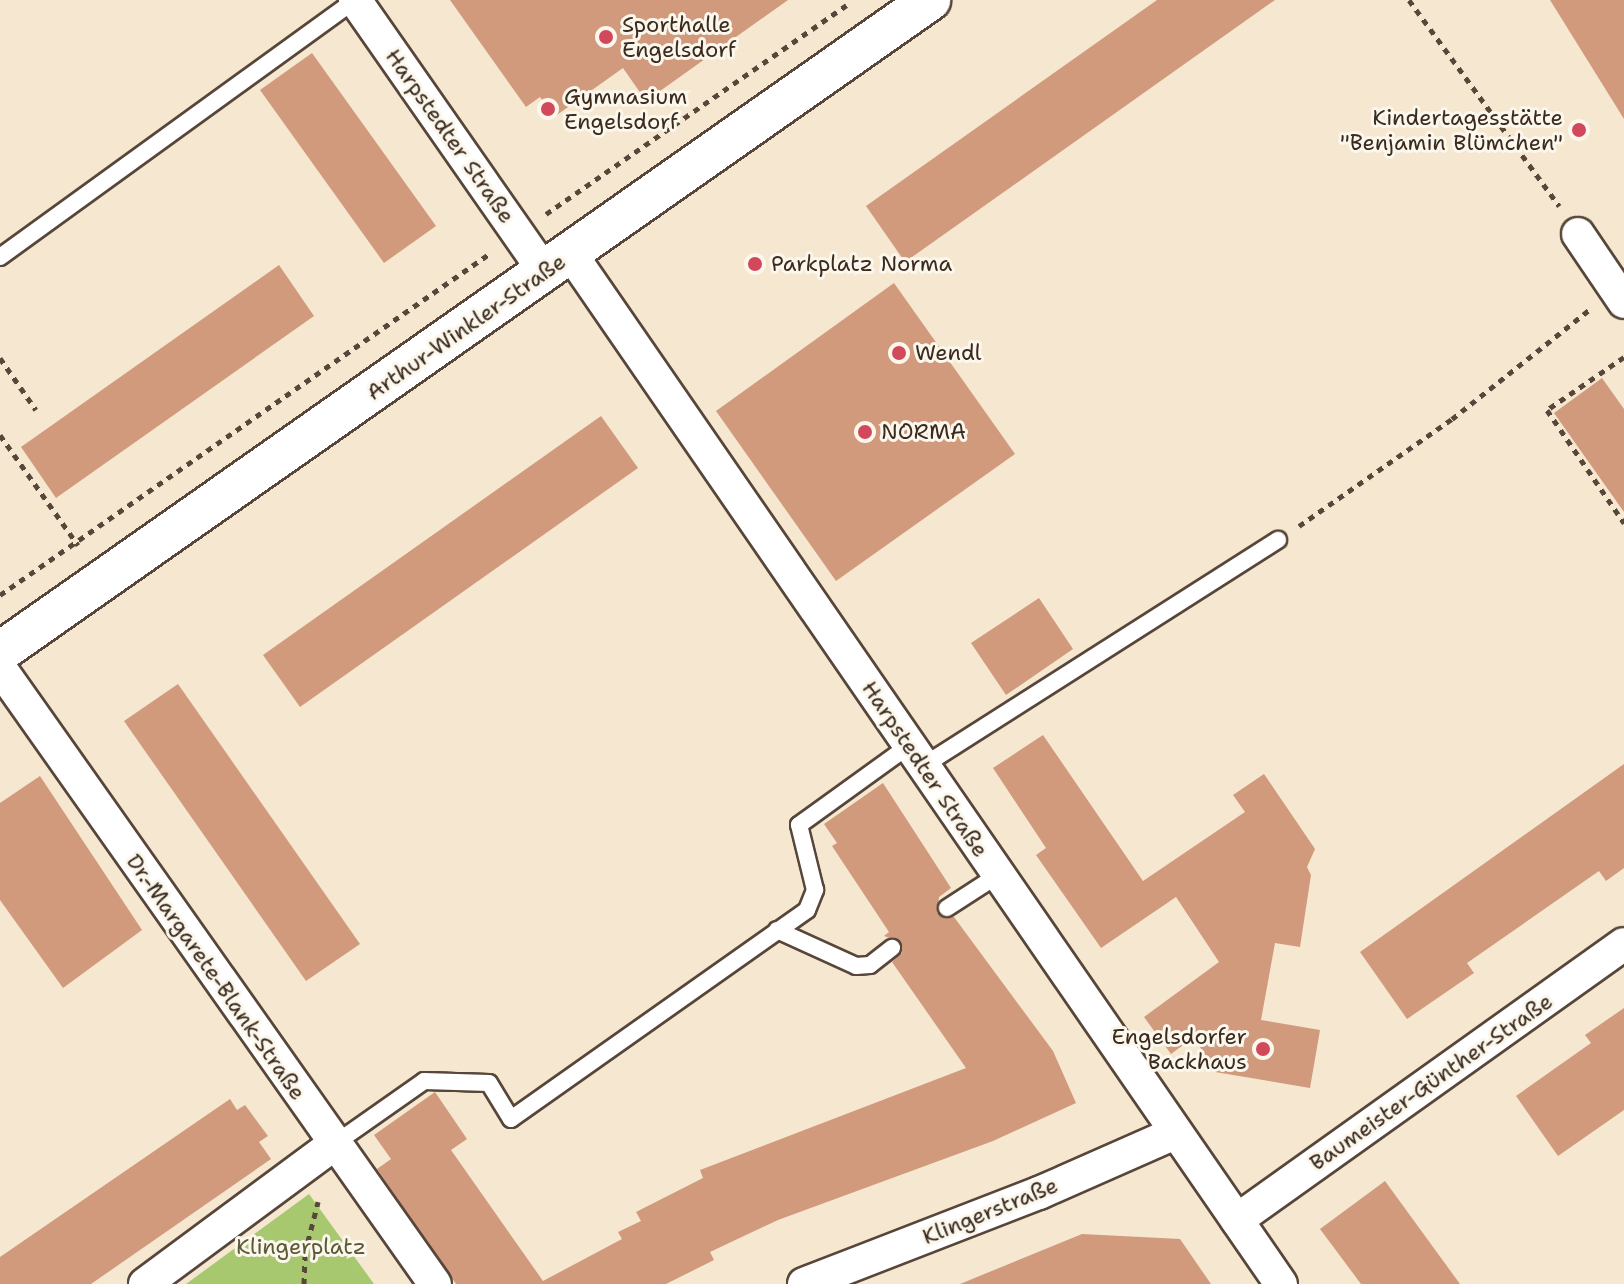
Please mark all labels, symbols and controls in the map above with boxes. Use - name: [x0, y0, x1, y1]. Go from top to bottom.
- place label: Sporthalle Engelsdorf: [622, 11, 736, 62]
- marker: Sporthalle Engelsdorf: [597, 28, 615, 46]
- street label: Harpstedter Straße: [380, 44, 520, 228]
- place label: Gymnasium Engelsdorf: [564, 83, 687, 134]
- marker: Gymnasium Engelsdorf: [539, 100, 557, 118]
- place label: Kindertagesstätte "Benjamin Blümchen": [1340, 104, 1563, 156]
- marker: Kindertagesstätte "Benjamin Blümchen": [1570, 121, 1588, 139]
- street label: Arthur-Winkler-Straße: [361, 248, 571, 406]
- place label: Parkplatz Norma: [771, 251, 952, 277]
- marker: Parkplatz Norma: [746, 255, 764, 273]
- place label: Wendl: [915, 340, 981, 366]
- marker: Wendl: [890, 344, 908, 362]
- place label: NORMA: [881, 419, 966, 445]
- marker: NORMA: [856, 423, 874, 441]
- street label: Harpstedter Straße: [856, 676, 994, 862]
- street label: Dr.-Margarete-Blank-Straße: [121, 849, 311, 1105]
- street label: Baumeister-Günther-Straße: [1304, 988, 1558, 1176]
- place label: Engelsdorfer Backhaus: [1112, 1023, 1247, 1074]
- marker: Engelsdorfer Backhaus: [1254, 1040, 1272, 1058]
- street label: Klingerstraße: [918, 1172, 1062, 1250]
- park label: Klingerplatz: [236, 1234, 366, 1260]

